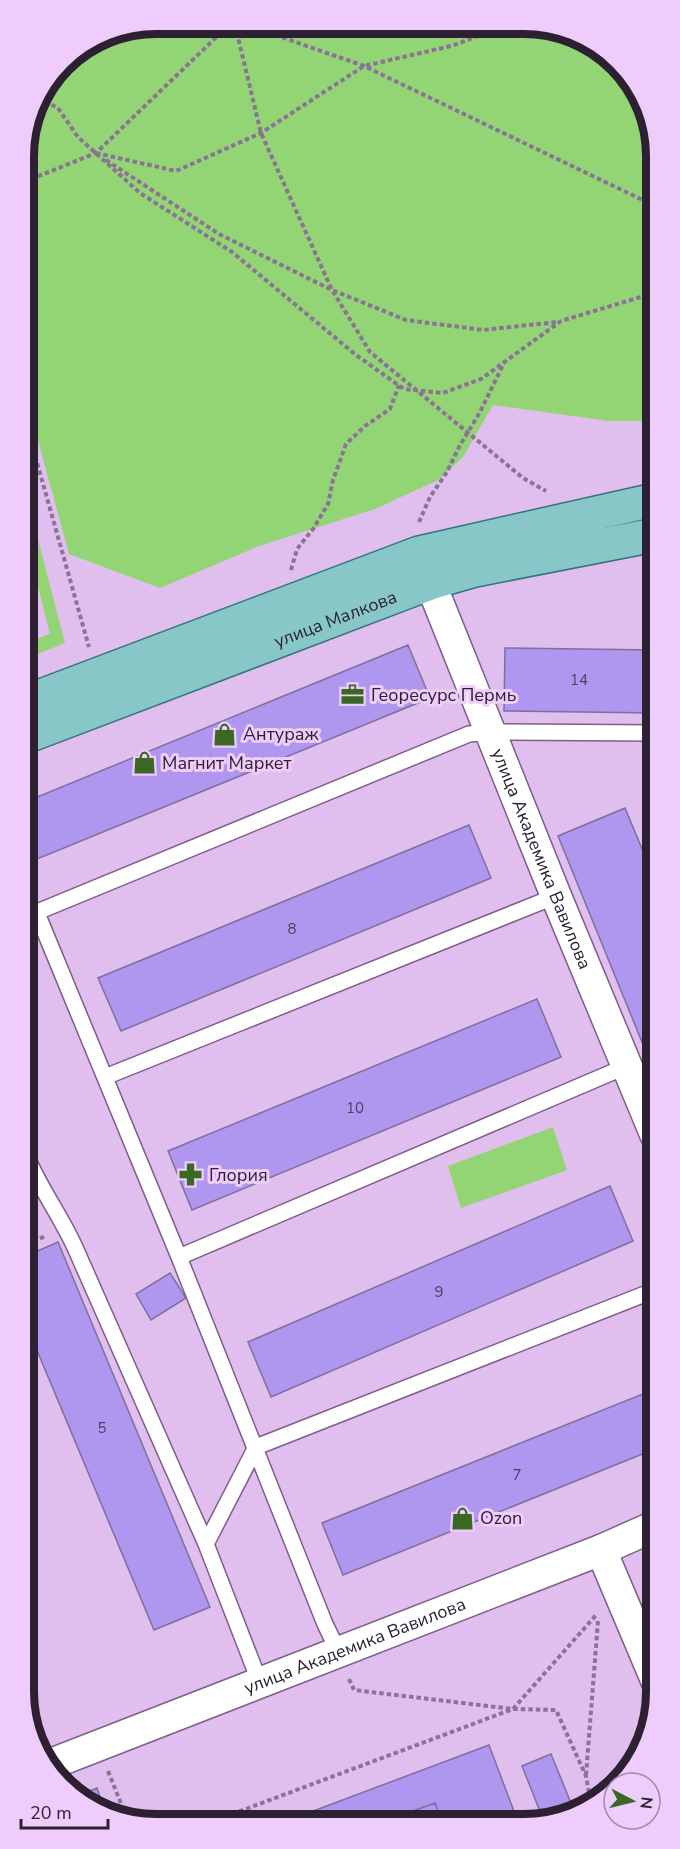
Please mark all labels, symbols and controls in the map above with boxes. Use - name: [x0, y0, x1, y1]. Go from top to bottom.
- street label: улица Малкова: [271, 585, 400, 653]
- house number: 14: [570, 670, 588, 690]
- office icon: Георесурс Пермь: [340, 682, 366, 708]
- place label: Георесурс Пермь: [371, 683, 516, 707]
- shop icon: Антураж: [212, 721, 238, 747]
- place label: Антураж: [243, 722, 320, 746]
- street label: улица Академика Вавилова: [486, 745, 597, 973]
- shop icon: Магнит Маркет: [131, 750, 157, 776]
- place label: Магнит Маркет: [162, 751, 292, 775]
- house number: 8: [287, 919, 297, 939]
- house number: 10: [346, 1098, 364, 1118]
- pharmacy icon: Глория: [178, 1162, 204, 1188]
- place label: Глория: [209, 1163, 268, 1187]
- house number: 9: [434, 1282, 444, 1302]
- house number: 5: [97, 1418, 107, 1438]
- house number: 7: [512, 1465, 522, 1485]
- shop icon: Ozon: [449, 1505, 475, 1531]
- place label: Ozon: [480, 1506, 522, 1530]
- street label: улица Академика Вавилова: [240, 1592, 469, 1700]
- north arrow: [602, 1771, 662, 1831]
- scale bar: [21, 1792, 108, 1830]
- text: N: [634, 1795, 658, 1810]
- text: 20 m: [30, 1801, 72, 1825]

